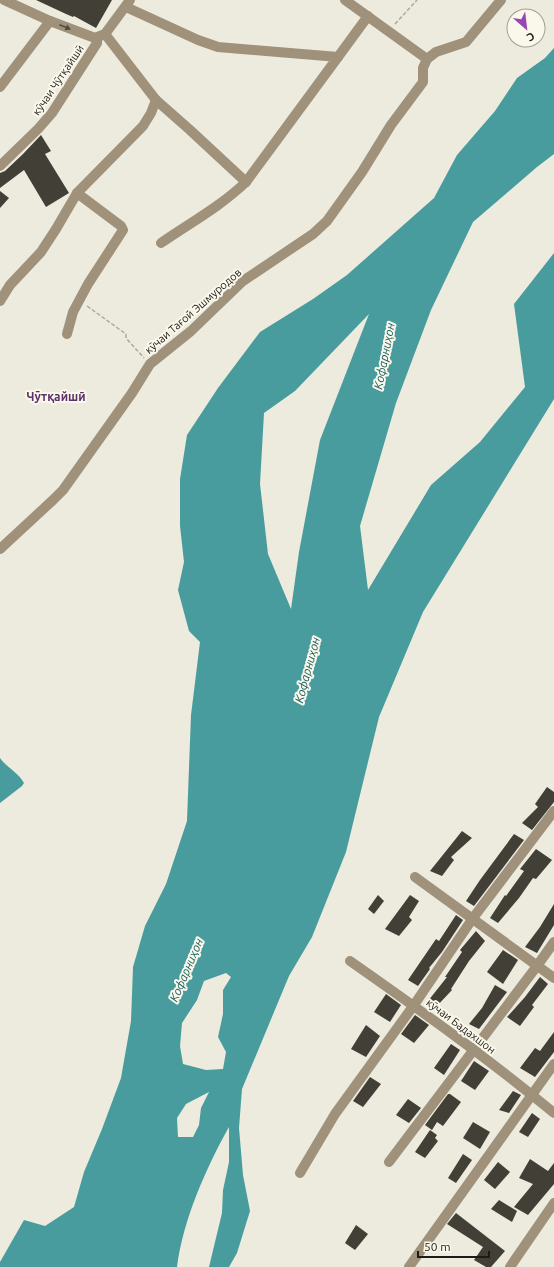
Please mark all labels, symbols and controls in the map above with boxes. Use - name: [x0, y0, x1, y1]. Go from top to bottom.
- north arrow: [506, 8, 546, 48]
- one-way arrow: [60, 24, 72, 30]
- text: С: [525, 30, 537, 44]
- street label: кӯчаи Чӯтқайшӣ: [30, 43, 86, 117]
- street label: кӯчаи Тағой Эшмуродов: [142, 266, 244, 356]
- water label: Кофарниҳон: [371, 321, 397, 390]
- district label: Чӯтқайшӣ: [27, 390, 86, 403]
- water label: Кофарниҳон: [292, 635, 322, 704]
- water label: Кофарниҳон: [167, 936, 205, 1004]
- street label: кӯчаи Бадахшон: [424, 996, 498, 1056]
- scale bar: [418, 1233, 489, 1259]
- text: 50 m: [424, 1240, 451, 1253]

